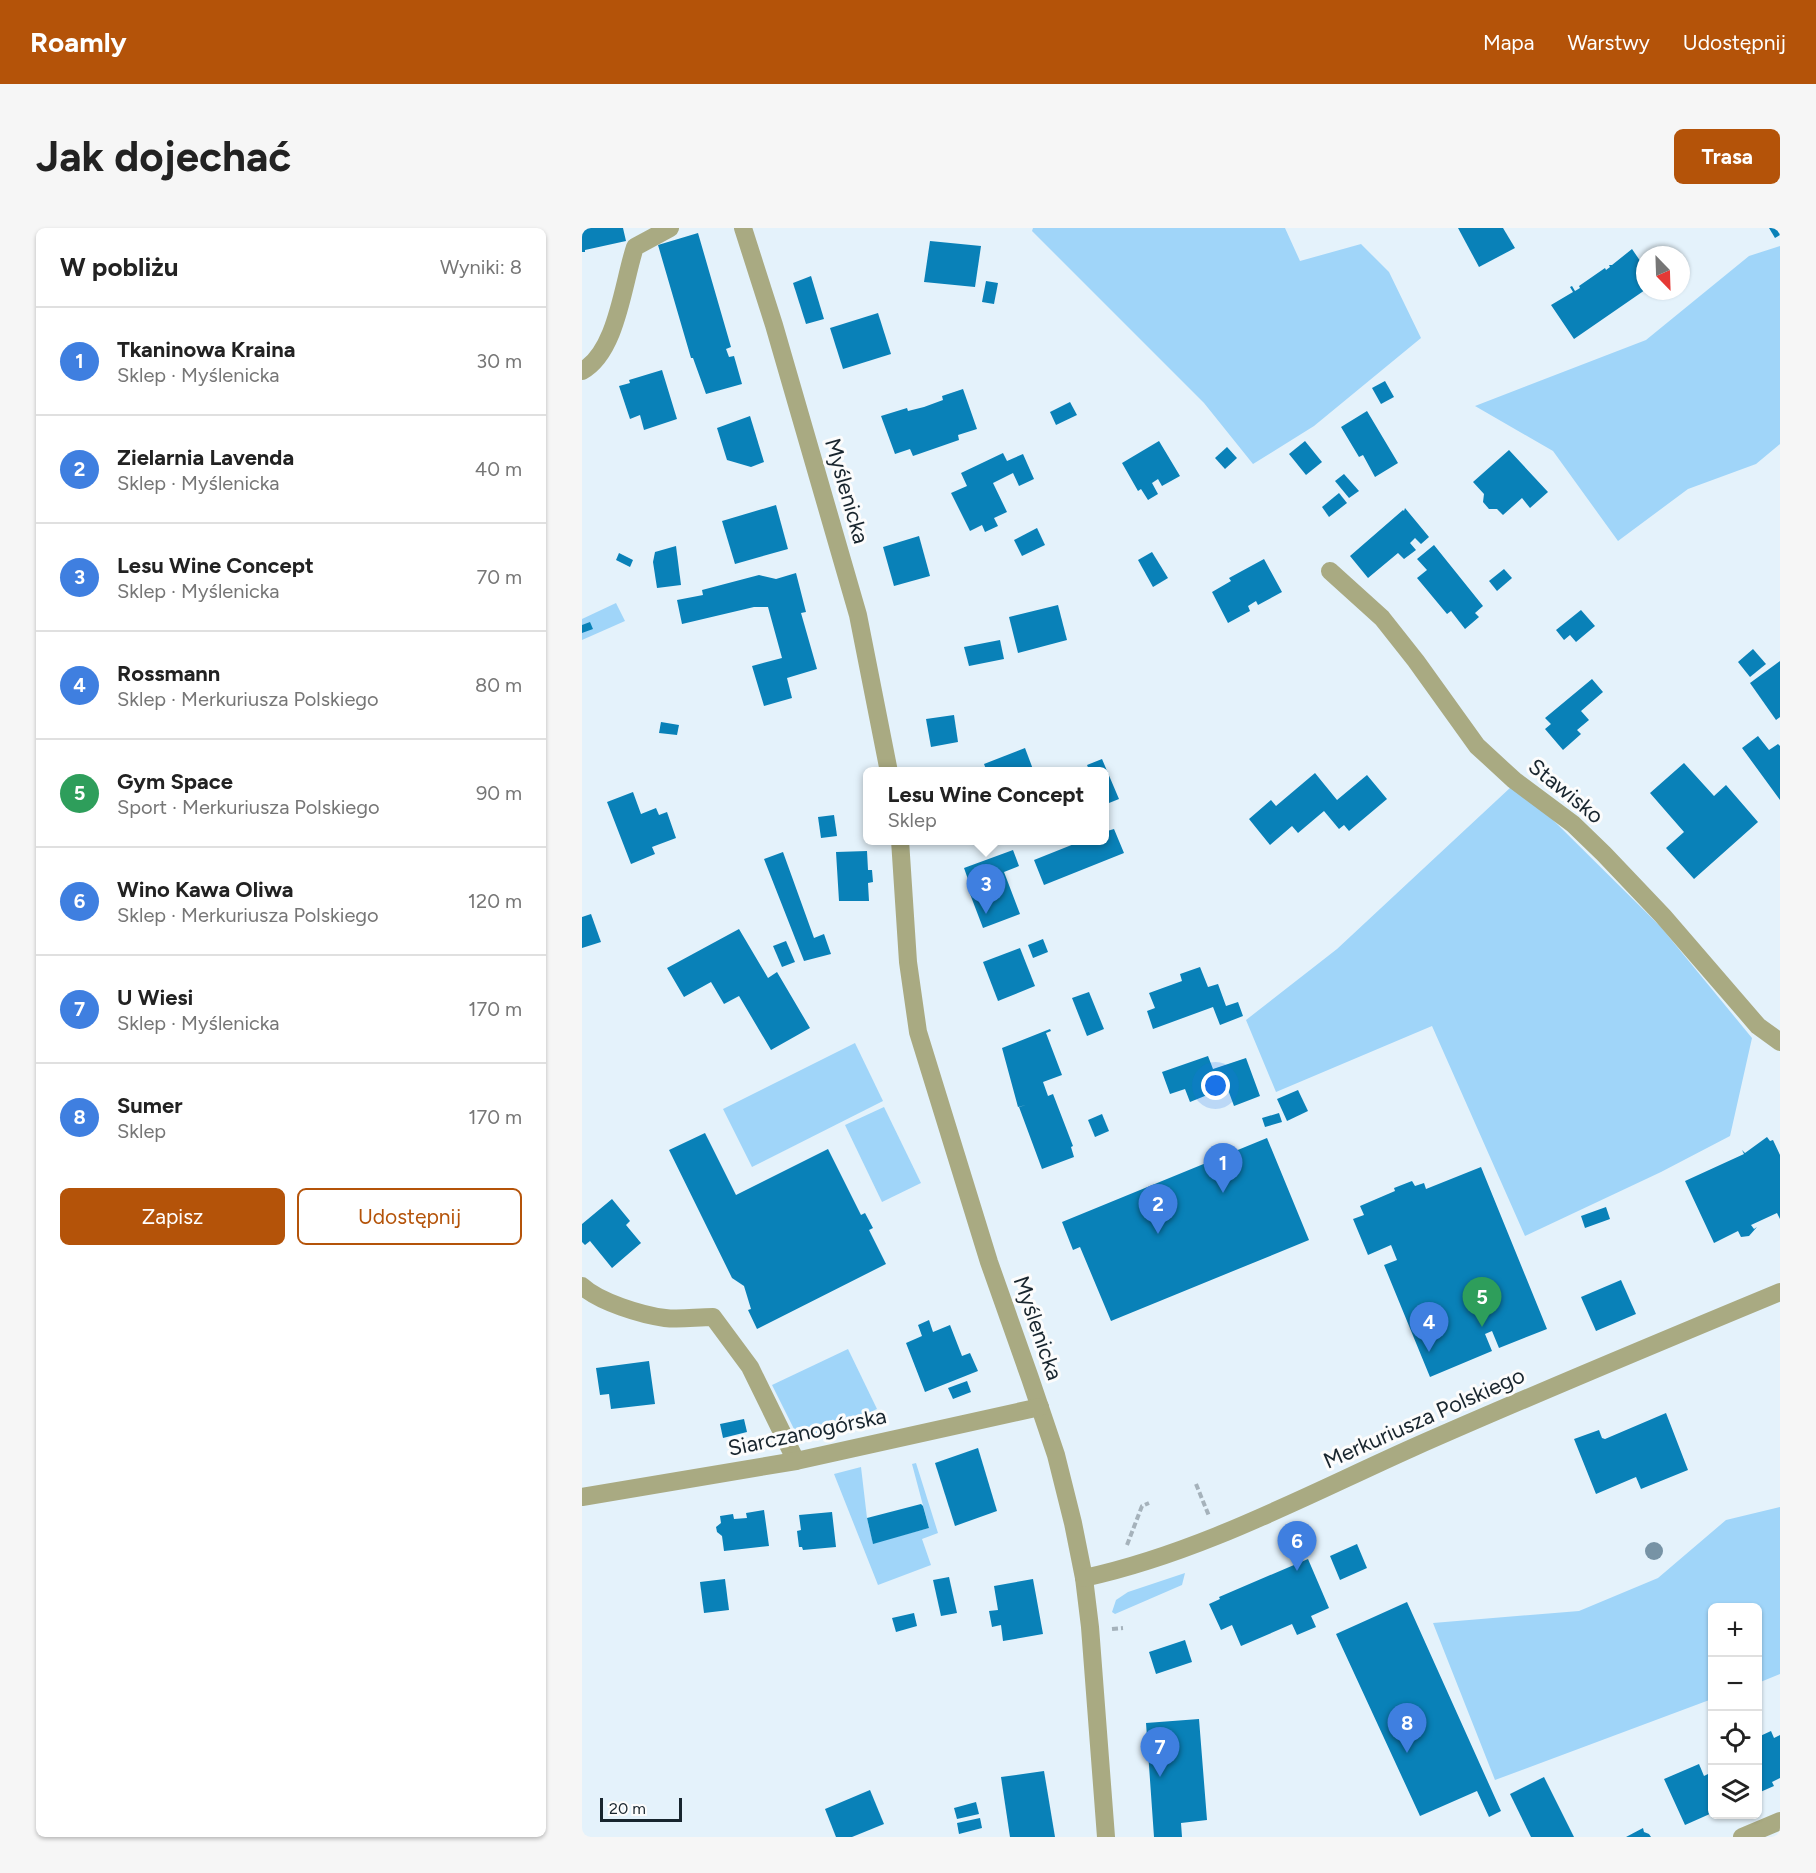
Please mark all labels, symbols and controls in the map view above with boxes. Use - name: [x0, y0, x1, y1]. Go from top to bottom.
- text: Roamly: [30, 25, 127, 59]
- text: Mapa: [1483, 30, 1534, 55]
- text: Warstwy: [1567, 30, 1650, 55]
- text: Udostępnij: [1683, 30, 1786, 55]
- button: Trasa: [1674, 129, 1780, 184]
- text: Jak dojechać: [36, 131, 291, 182]
- north arrow: [1636, 246, 1690, 300]
- text: W pobliżu: [60, 251, 178, 283]
- text: Wyniki: 8: [440, 255, 522, 279]
- text: Tkaninowa Kraina: [117, 336, 295, 363]
- text: 1: [75, 349, 84, 373]
- text: 30 m: [476, 349, 522, 373]
- text: Sklep · Myślenicka: [117, 363, 280, 387]
- street label: Myślenicka: [819, 435, 875, 547]
- text: Zielarnia Lavenda: [117, 444, 294, 471]
- text: 2: [74, 457, 85, 481]
- text: 40 m: [475, 457, 522, 481]
- text: Sklep · Myślenicka: [117, 471, 280, 495]
- text: Lesu Wine Concept: [117, 552, 314, 579]
- text: 3: [74, 565, 85, 589]
- text: 70 m: [476, 565, 522, 589]
- text: Sklep · Myślenicka: [117, 579, 280, 603]
- text: Rossmann: [117, 660, 220, 687]
- text: 4: [73, 673, 86, 697]
- text: 80 m: [475, 673, 522, 697]
- text: Sklep · Merkuriusza Polskiego: [117, 687, 379, 711]
- street label: Stawisko: [1523, 753, 1609, 829]
- popup: [863, 767, 1109, 845]
- text: Gym Space: [117, 768, 233, 795]
- text: 5: [74, 781, 85, 805]
- text: 90 m: [476, 781, 522, 805]
- text: Lesu Wine Concept: [888, 781, 1084, 808]
- text: Sport · Merkuriusza Polskiego: [117, 795, 380, 819]
- text: Sklep: [888, 808, 937, 832]
- pin: 3: [966, 864, 1006, 914]
- text: Wino Kawa Oliwa: [117, 876, 294, 903]
- text: 6: [74, 889, 85, 913]
- text: 120 m: [468, 889, 522, 913]
- text: Sklep · Merkuriusza Polskiego: [117, 903, 379, 927]
- text: U Wiesi: [117, 984, 193, 1011]
- text: 7: [74, 997, 85, 1021]
- text: 170 m: [468, 997, 522, 1021]
- text: Sklep · Myślenicka: [117, 1011, 280, 1035]
- your location: [1201, 1071, 1230, 1100]
- text: Sumer: [117, 1092, 183, 1119]
- text: 8: [73, 1105, 86, 1129]
- text: 170 m: [468, 1105, 522, 1129]
- text: Sklep: [117, 1119, 166, 1143]
- pin: 1: [1204, 1144, 1242, 1193]
- pin: 2: [1138, 1184, 1178, 1234]
- button: Zapisz: [60, 1188, 285, 1245]
- button: Udostępnij: [297, 1188, 522, 1245]
- street label: Myślenicka: [1008, 1272, 1068, 1384]
- pin: 5: [1462, 1278, 1502, 1327]
- pin: 4: [1410, 1302, 1448, 1352]
- street label: Merkuriusza Polskiego: [1319, 1361, 1529, 1475]
- street label: Siarczanogórska: [725, 1402, 889, 1462]
- pin: 6: [1278, 1522, 1316, 1571]
- map controls: [1708, 1603, 1762, 1819]
- button: +: [1708, 1603, 1762, 1657]
- button: −: [1708, 1657, 1762, 1711]
- pin: 8: [1388, 1704, 1426, 1753]
- button: locate: [1708, 1711, 1762, 1765]
- pin: 7: [1140, 1728, 1180, 1777]
- button: layers: [1708, 1765, 1762, 1819]
- scale bar: [600, 1795, 682, 1822]
- text: 20 m: [609, 1799, 646, 1818]

